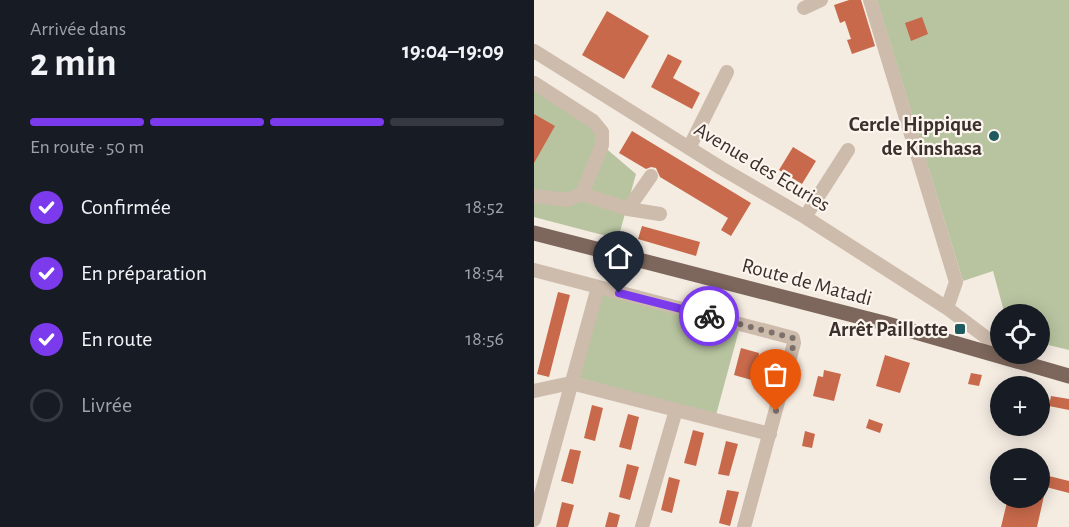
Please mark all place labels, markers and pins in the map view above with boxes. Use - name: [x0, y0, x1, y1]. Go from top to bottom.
- place label: Cercle Hippique de Kinshasa: [849, 114, 982, 159]
- marker: Cercle Hippique de Kinshasa: [987, 129, 1001, 143]
- pin: [593, 231, 644, 293]
- place label: Arrêt Paillotte: [829, 319, 948, 340]
- marker: Arrêt Paillotte: [953, 322, 967, 336]
- pin: [750, 349, 801, 411]

